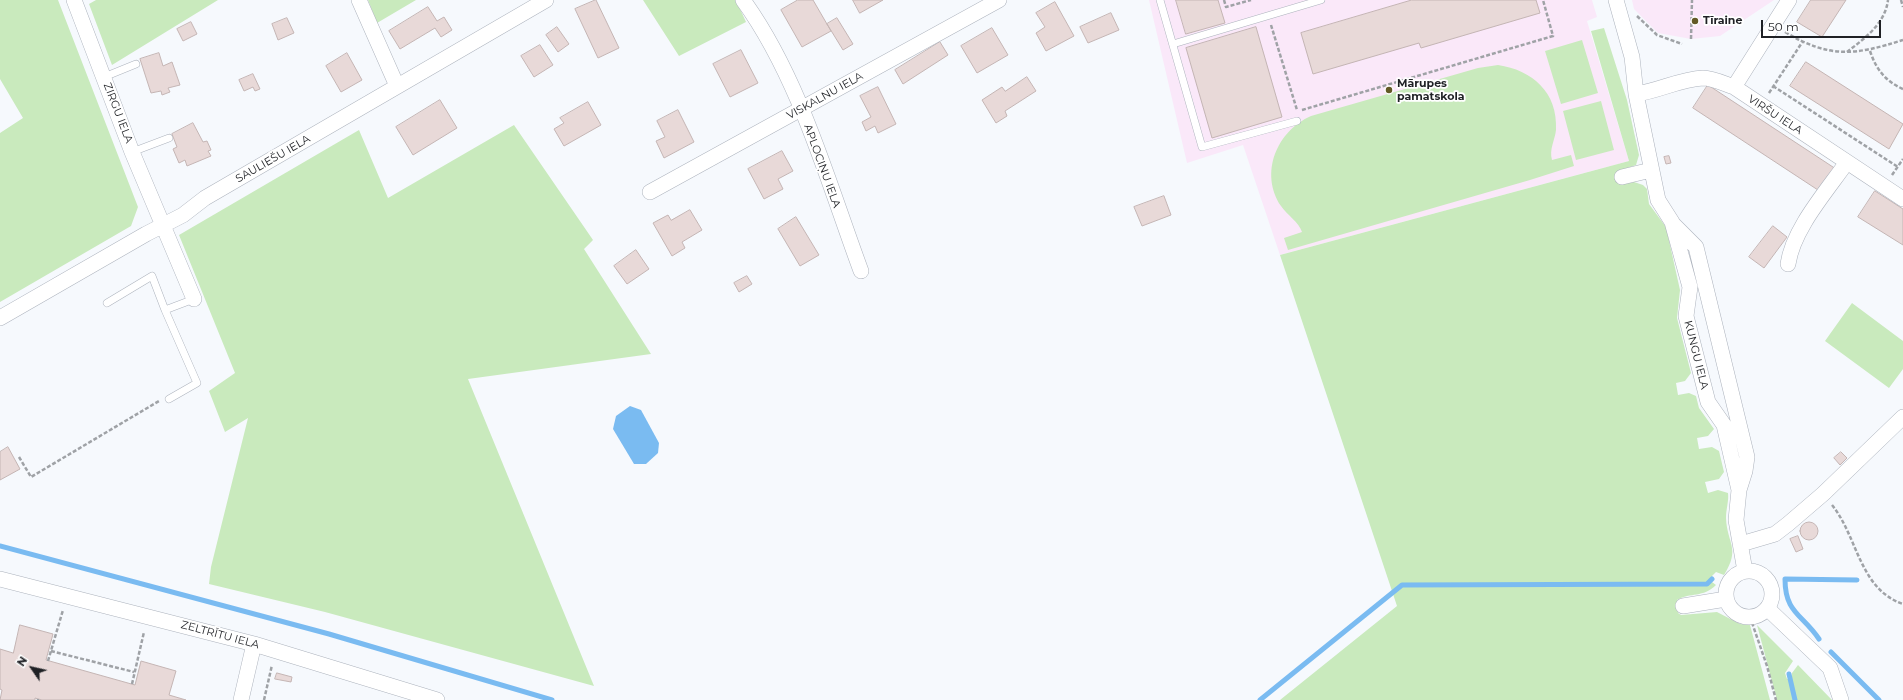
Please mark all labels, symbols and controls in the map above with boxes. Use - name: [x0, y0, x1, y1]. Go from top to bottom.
- scale bar: [1763, 12, 1883, 38]
- place label: Tīraine: [1703, 14, 1742, 28]
- marker: Tīraine: [1690, 16, 1700, 26]
- text: 50 m: [1768, 19, 1799, 34]
- street label: VISKALNU IELA: [785, 70, 865, 122]
- place label: Mārupes pamatskola: [1397, 77, 1464, 103]
- street label: ZIRGU IELA: [100, 81, 136, 145]
- marker: Mārupes pamatskola: [1384, 85, 1394, 95]
- street label: VIRŠU IELA: [1745, 93, 1805, 137]
- street label: APLOCIŅU IELA: [801, 122, 843, 210]
- street label: SAULIEŠU IELA: [233, 132, 313, 186]
- street label: KUNGU IELA: [1681, 319, 1711, 391]
- street label: ZELTRĪTU IELA: [179, 618, 261, 652]
- north arrow: [12, 648, 52, 688]
- text: N: [14, 654, 30, 669]

